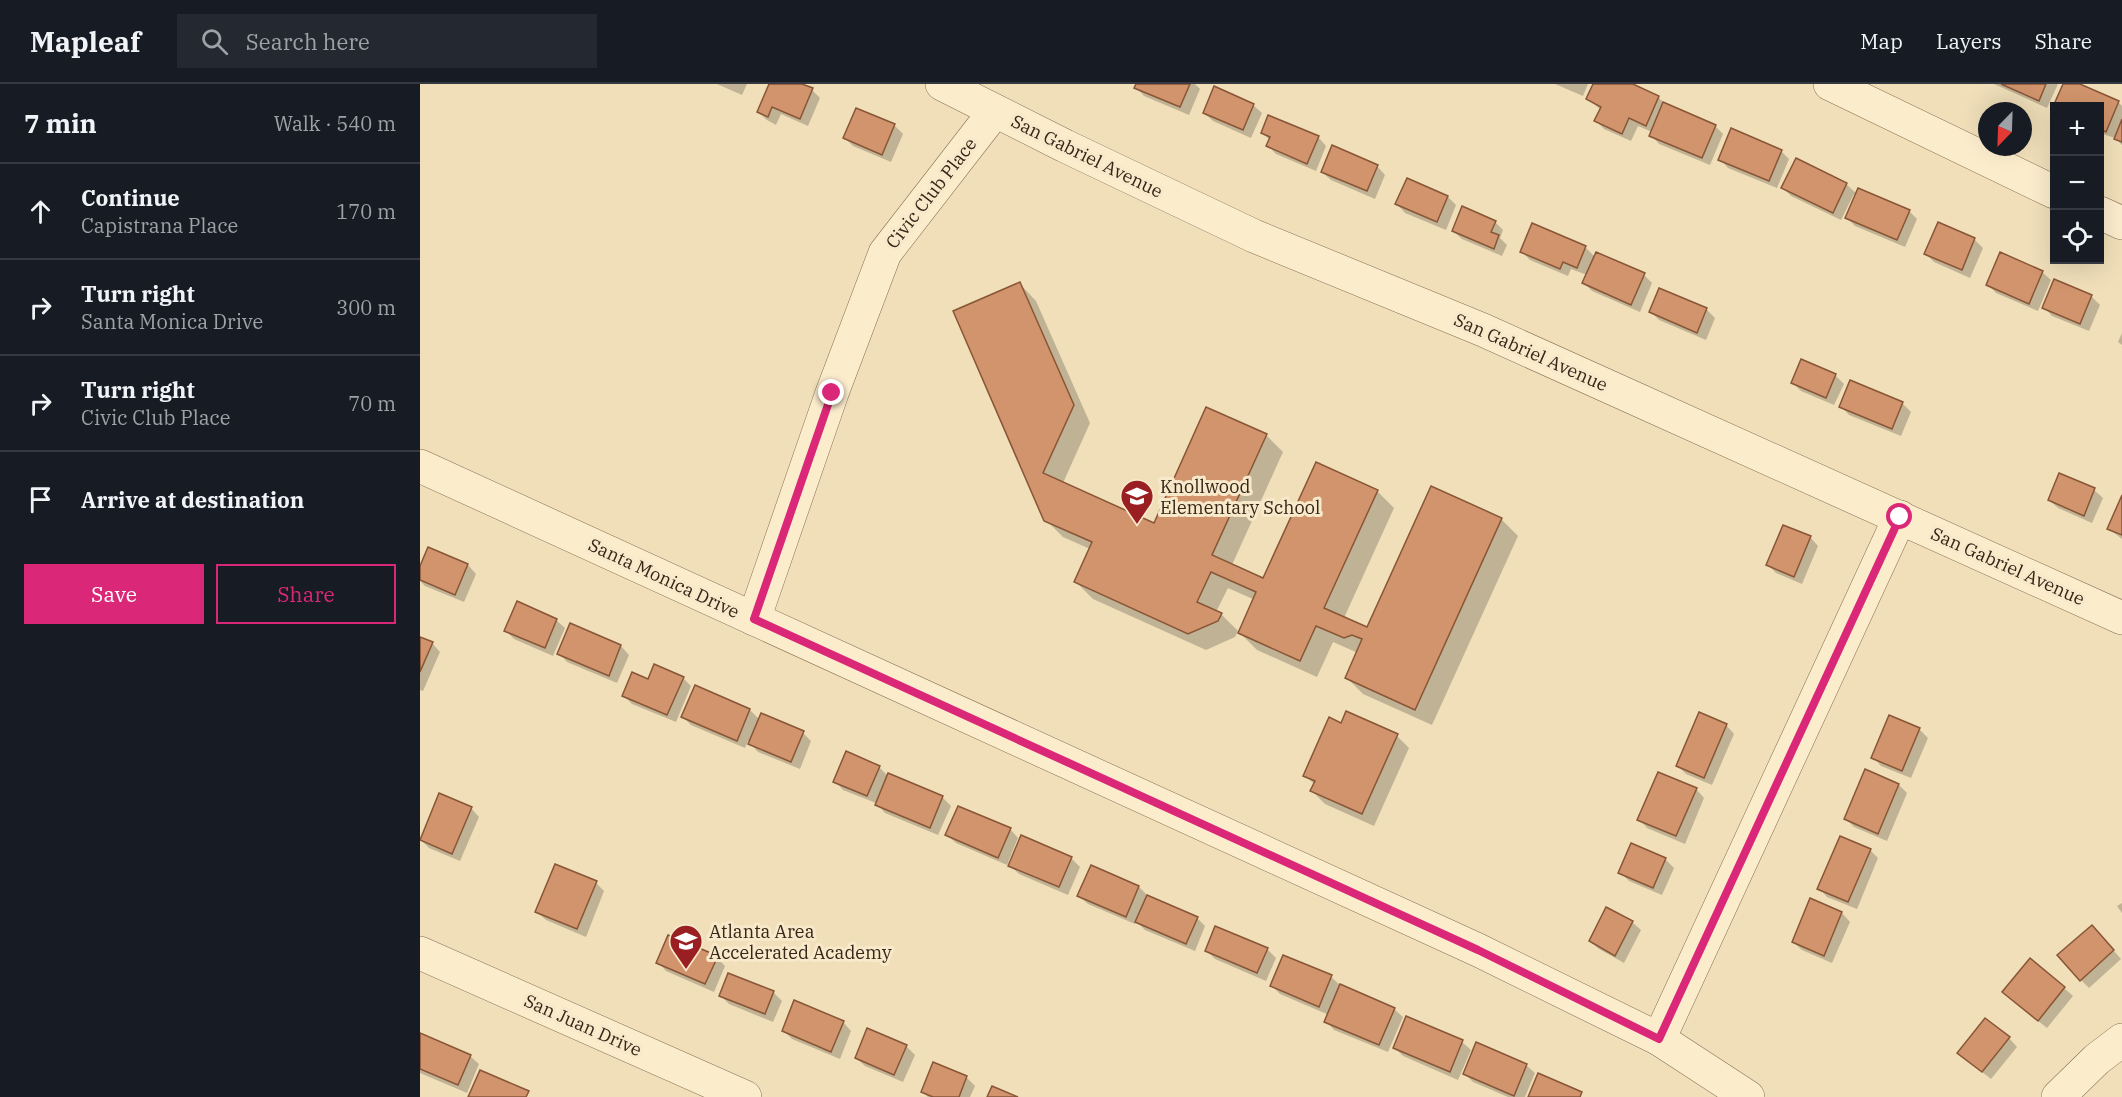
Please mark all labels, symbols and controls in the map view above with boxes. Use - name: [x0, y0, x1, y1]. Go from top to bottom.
- search box: [177, 14, 597, 68]
- text: Mapleaf: [30, 23, 141, 60]
- icon: search: [198, 25, 231, 58]
- text: Search here: [246, 27, 370, 56]
- text: Map: [1860, 27, 1903, 55]
- text: Layers: [1936, 27, 2002, 55]
- text: Share: [2035, 27, 2092, 55]
- north arrow: [1978, 102, 2032, 156]
- map controls: [2050, 102, 2104, 264]
- button: +: [2050, 102, 2104, 156]
- text: 7 min: [24, 106, 97, 140]
- street label: San Gabriel Avenue: [1007, 109, 1167, 203]
- text: Walk · 540 m: [274, 110, 396, 137]
- street label: Civic Club Place: [881, 133, 981, 253]
- button: −: [2050, 156, 2104, 210]
- text: Continue: [81, 183, 180, 212]
- icon: ahead: [24, 195, 57, 228]
- text: 170 m: [336, 198, 396, 225]
- button: locate: [2050, 210, 2104, 264]
- text: Capistrana Place: [81, 212, 238, 239]
- text: Turn right: [81, 279, 195, 308]
- icon: right: [24, 291, 57, 324]
- text: 300 m: [336, 294, 396, 321]
- text: Santa Monica Drive: [81, 308, 263, 335]
- street label: San Gabriel Avenue: [1451, 308, 1611, 396]
- text: Turn right: [81, 375, 195, 404]
- route end: [818, 379, 844, 405]
- icon: right: [24, 387, 57, 420]
- text: 70 m: [348, 390, 396, 417]
- text: Civic Club Place: [81, 404, 230, 431]
- place label: Knollwood Elementary School: [1160, 475, 1320, 519]
- school or university icon: Knollwood Elementary School: [1119, 478, 1155, 525]
- icon: arrive: [24, 483, 57, 516]
- text: Arrive at destination: [81, 485, 304, 514]
- route start: [1886, 503, 1912, 529]
- street label: San Gabriel Avenue: [1928, 522, 2088, 610]
- street label: Santa Monica Drive: [585, 533, 743, 623]
- button: Save: [24, 564, 204, 624]
- button: Share: [216, 564, 396, 624]
- place label: Atlanta Area Accelerated Academy: [709, 920, 892, 964]
- school or university icon: Atlanta Area Accelerated Academy: [668, 923, 704, 970]
- street label: San Juan Drive: [521, 989, 645, 1061]

